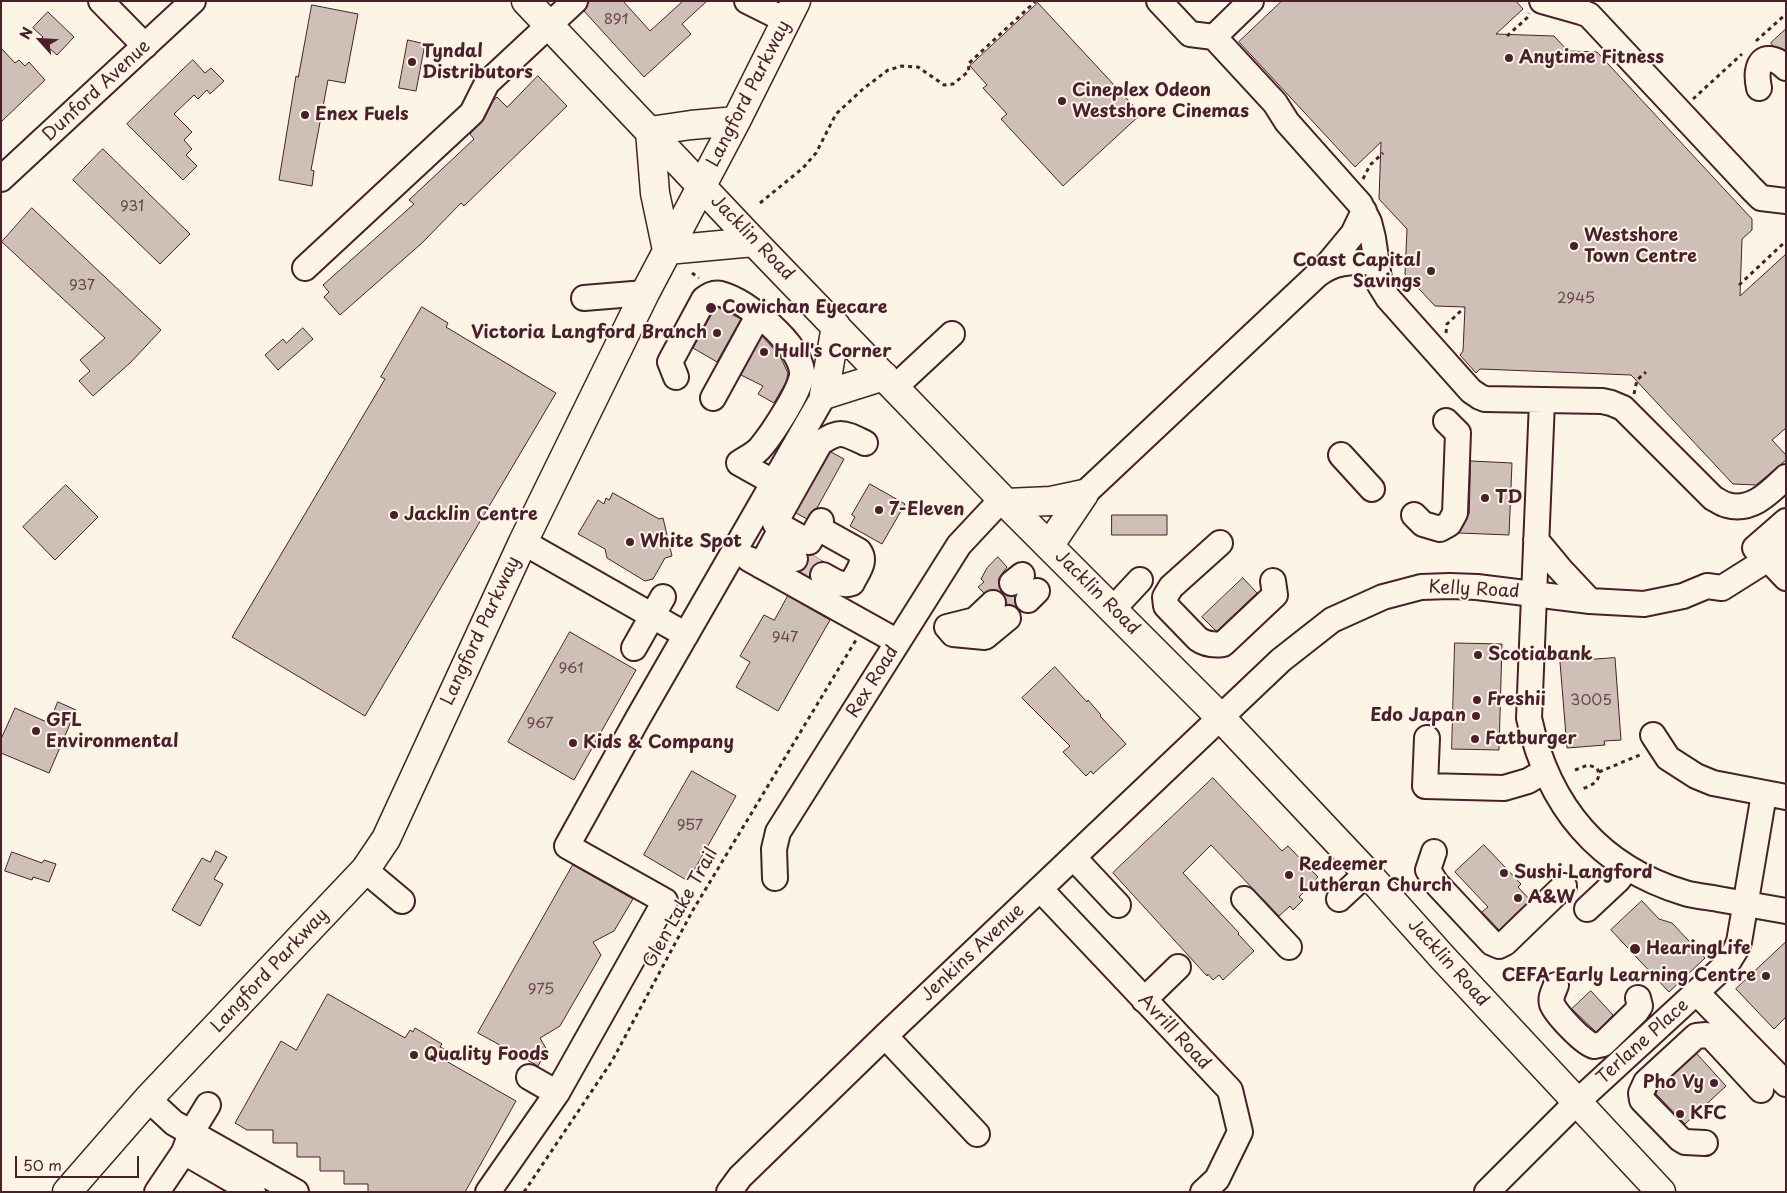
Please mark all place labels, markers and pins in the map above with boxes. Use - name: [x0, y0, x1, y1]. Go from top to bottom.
- place label: Tyndal Distributors: [422, 41, 533, 84]
- place label: Anytime Fitness: [1519, 47, 1664, 69]
- marker: Anytime Fitness: [1503, 52, 1515, 64]
- marker: Tyndal Distributors: [406, 56, 418, 68]
- place label: Cineplex Odeon Westshore Cinemas: [1072, 80, 1249, 122]
- marker: Cineplex Odeon Westshore Cinemas: [1056, 95, 1068, 107]
- place label: Enex Fuels: [315, 104, 409, 126]
- marker: Enex Fuels: [299, 109, 311, 121]
- place label: Westshore Town Centre: [1584, 225, 1697, 268]
- marker: Westshore Town Centre: [1568, 240, 1580, 252]
- place label: Coast Capital Savings: [1293, 250, 1421, 292]
- marker: Coast Capital Savings: [1425, 265, 1437, 277]
- place label: Cowichan Eyecare: [722, 297, 888, 319]
- marker: Cowichan Eyecare: [704, 301, 718, 315]
- place label: Victoria Langford Branch: [471, 322, 707, 344]
- marker: Victoria Langford Branch: [711, 327, 723, 339]
- place label: Hull's Corner: [774, 341, 892, 363]
- marker: Hull's Corner: [758, 346, 770, 358]
- place label: TD: [1495, 487, 1522, 509]
- marker: TD: [1479, 492, 1491, 504]
- place label: 7-Eleven: [889, 499, 964, 521]
- place label: Jacklin Centre: [404, 504, 538, 526]
- marker: 7-Eleven: [873, 504, 885, 516]
- marker: Jacklin Centre: [388, 509, 400, 521]
- place label: White Spot: [640, 531, 742, 553]
- marker: White Spot: [624, 536, 636, 548]
- place label: Scotiabank: [1488, 644, 1593, 666]
- marker: Scotiabank: [1472, 649, 1484, 661]
- place label: Freshii: [1487, 689, 1546, 711]
- marker: Freshii: [1471, 694, 1483, 706]
- place label: Edo Japan: [1370, 705, 1466, 727]
- place label: GFL Environmental: [46, 710, 179, 752]
- marker: Edo Japan: [1470, 710, 1482, 722]
- marker: GFL Environmental: [30, 725, 42, 737]
- place label: Fatburger: [1485, 728, 1577, 750]
- place label: Kids & Company: [583, 732, 734, 754]
- marker: Fatburger: [1469, 733, 1481, 745]
- marker: Kids & Company: [567, 737, 579, 749]
- place label: Redeemer Lutheran Church: [1299, 854, 1452, 896]
- place label: Sushi Langford: [1514, 862, 1653, 884]
- marker: Sushi Langford: [1498, 867, 1510, 879]
- marker: Redeemer Lutheran Church: [1283, 869, 1295, 881]
- place label: A&W: [1528, 887, 1575, 909]
- marker: A&W: [1512, 892, 1524, 904]
- place label: HearingLife: [1646, 938, 1751, 960]
- marker: HearingLife: [1628, 942, 1642, 956]
- place label: CEFA Early Learning Centre: [1502, 965, 1756, 987]
- marker: CEFA Early Learning Centre: [1760, 970, 1772, 982]
- place label: Quality Foods: [424, 1044, 549, 1066]
- marker: Quality Foods: [408, 1049, 420, 1061]
- place label: Pho Vy: [1643, 1072, 1704, 1094]
- marker: Pho Vy: [1708, 1077, 1720, 1089]
- place label: KFC: [1690, 1103, 1727, 1125]
- marker: KFC: [1674, 1108, 1686, 1120]

